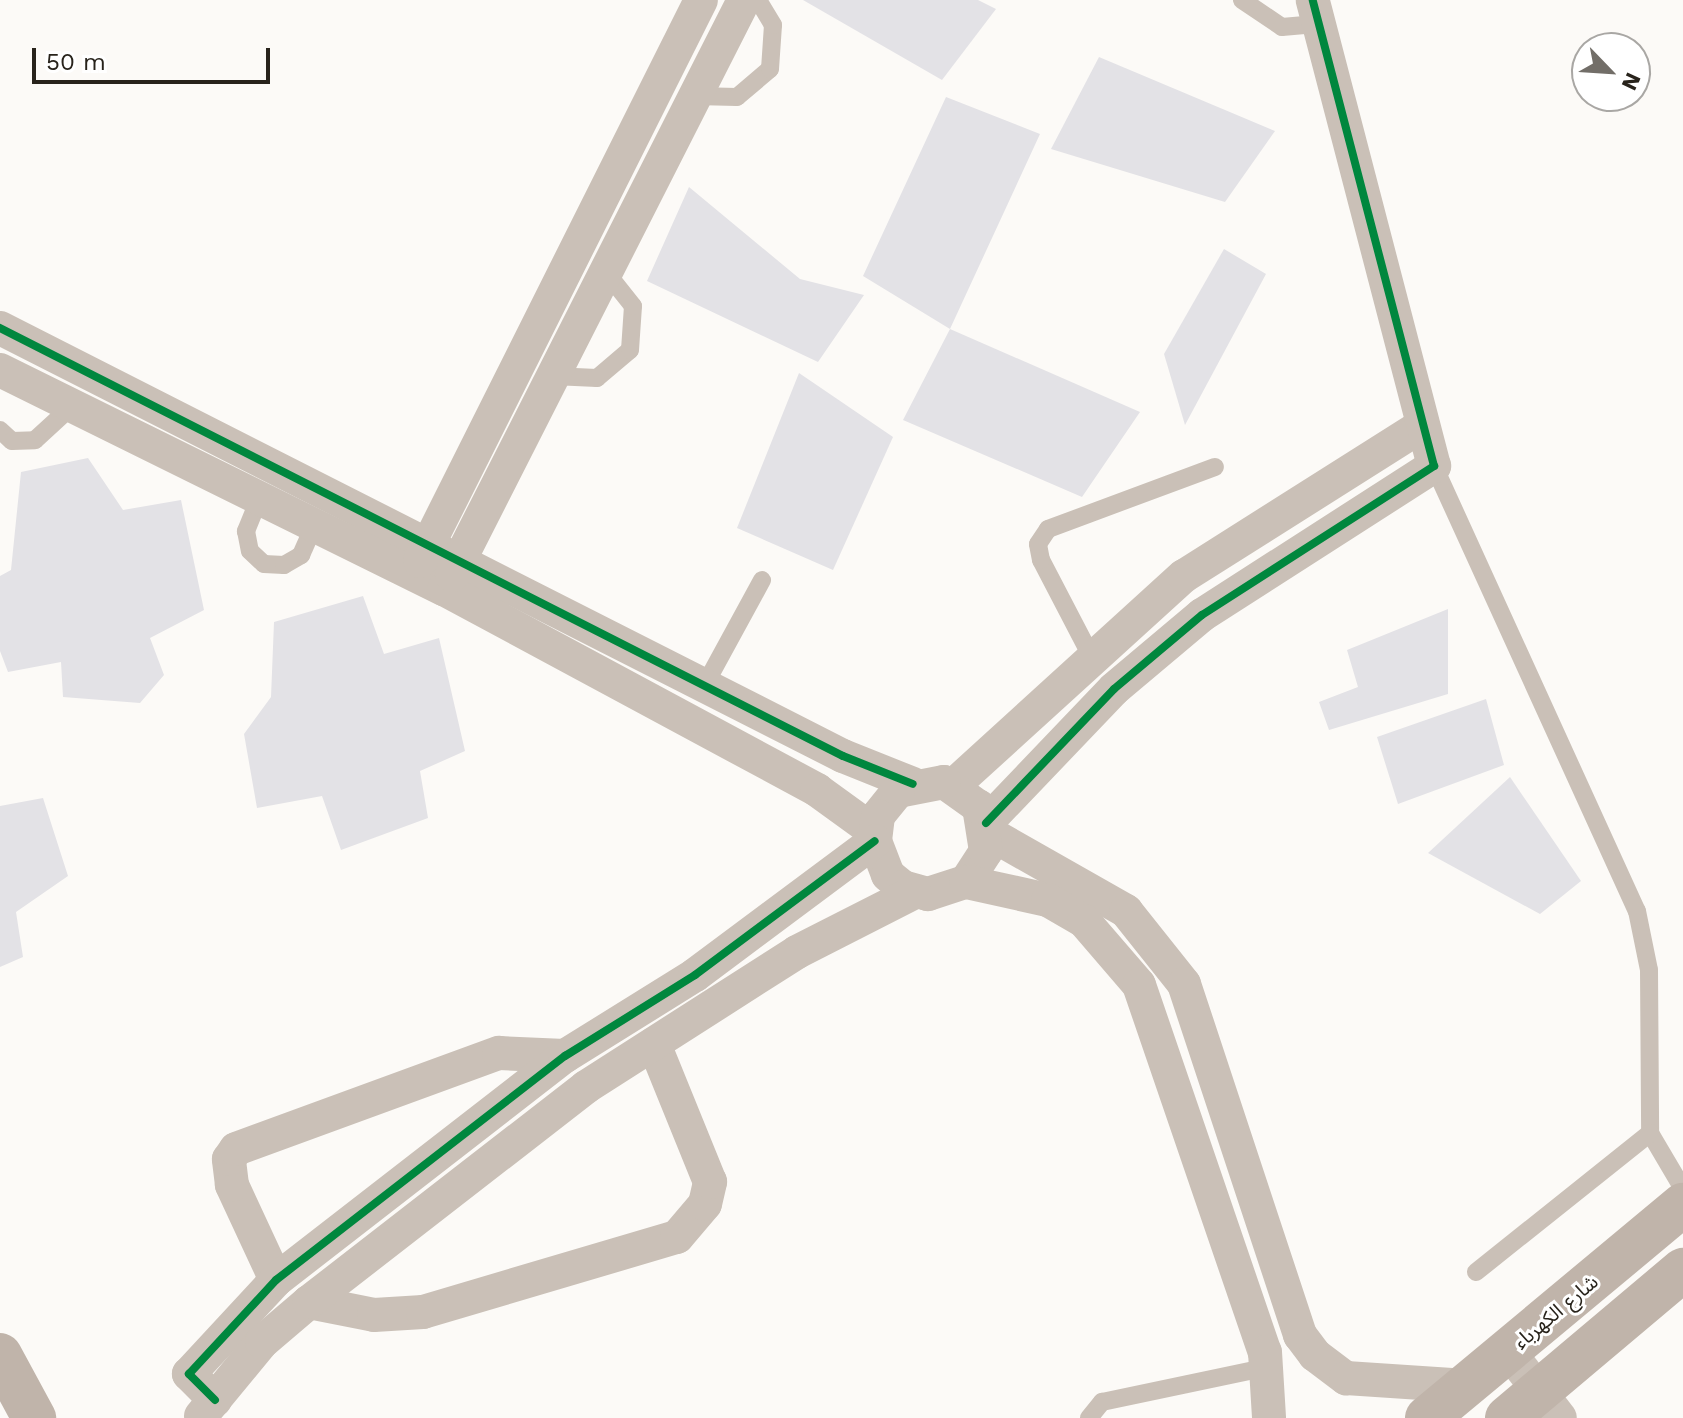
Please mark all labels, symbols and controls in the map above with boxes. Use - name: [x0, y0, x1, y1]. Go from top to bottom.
- scale bar: [36, 32, 274, 82]
- north arrow: [1571, 32, 1651, 112]
- text: 50 m: [46, 48, 106, 76]
- text: N: [1617, 69, 1646, 94]
- street label: شارع الكهرباء: [1509, 1270, 1603, 1354]

